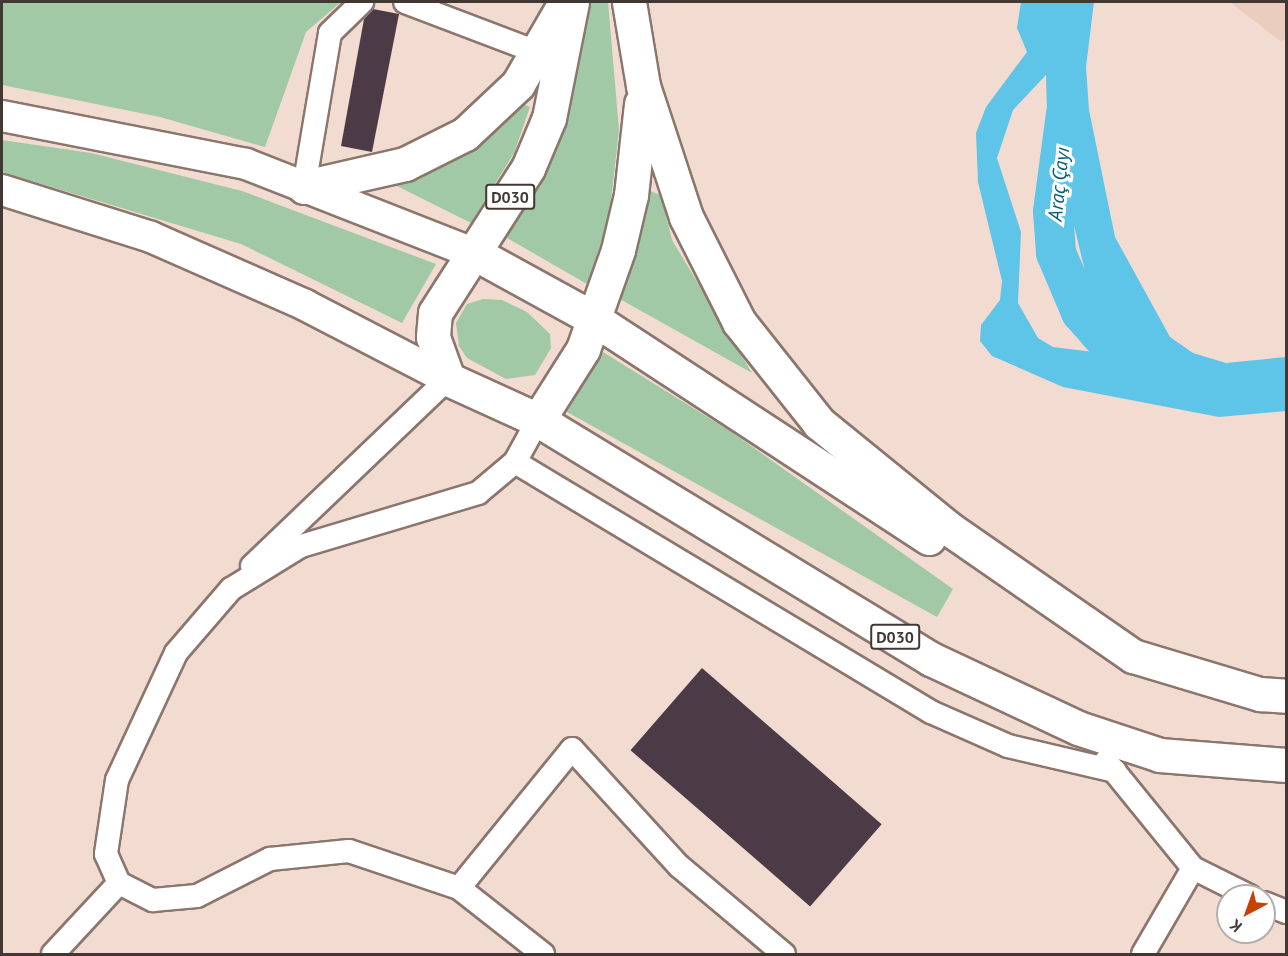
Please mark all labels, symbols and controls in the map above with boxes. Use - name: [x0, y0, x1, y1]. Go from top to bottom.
- water label: Araç Çayı: [1043, 145, 1075, 223]
- road number: D030: [484, 184, 536, 210]
- road number: D030: [870, 624, 920, 650]
- north arrow: [1216, 884, 1276, 944]
- text: K: [1225, 915, 1246, 937]

